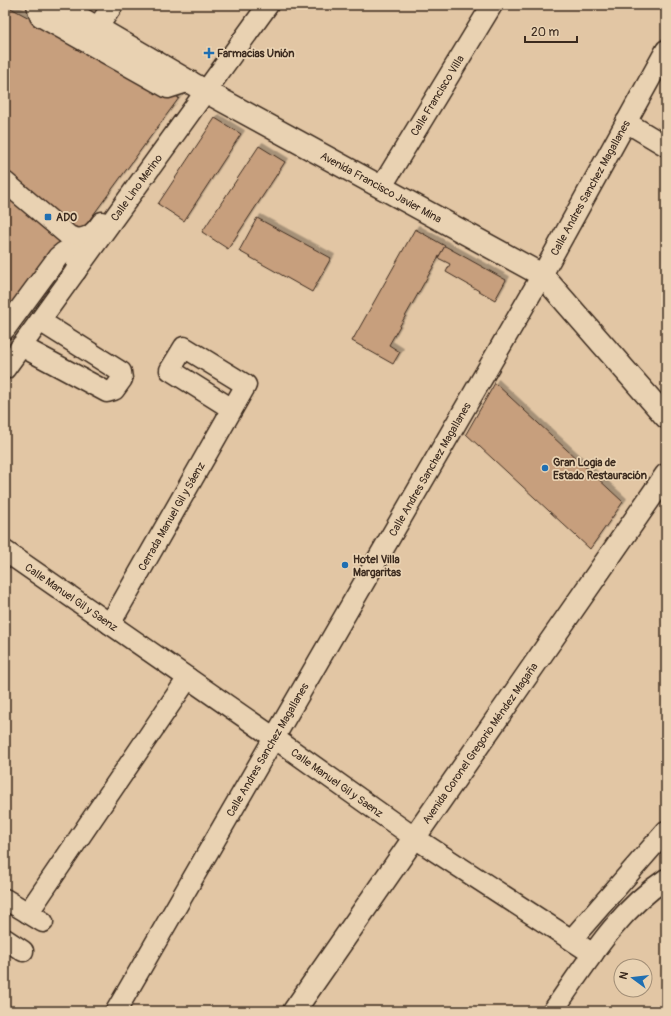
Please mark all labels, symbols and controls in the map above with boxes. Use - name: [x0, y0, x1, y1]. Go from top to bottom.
- scale bar: [525, 18, 577, 44]
- text: 20 m: [531, 25, 560, 40]
- place label: Farmacias Unión: [217, 47, 295, 60]
- marker: Farmacias Unión: [204, 48, 214, 58]
- street label: Calle Francisco Villa: [408, 53, 467, 138]
- street label: Calle Andres Sanchez Magallanes: [548, 118, 633, 258]
- street label: Avenida Francisco Javier Mina: [318, 149, 444, 226]
- street label: Calle Lino Merino: [108, 152, 165, 224]
- place label: ADO: [56, 211, 77, 224]
- marker: ADO: [43, 212, 53, 222]
- street label: Calle Andres Sanchez Magallanes: [386, 400, 474, 539]
- place label: Gran Logia de Estado Restauración: [553, 456, 647, 482]
- street label: Cerrada Manuel Gil y Sáenz: [136, 459, 208, 573]
- marker: Gran Logia de Estado Restauración: [540, 463, 550, 473]
- place label: Hotel Villa Margaritas: [353, 553, 401, 579]
- marker: Hotel Villa Margaritas: [340, 560, 350, 570]
- street label: Calle Manuel Gil y Saenz: [22, 561, 120, 634]
- street label: Avenida Coronel Gregorio Méndez Magaña: [420, 660, 541, 826]
- street label: Calle Andres Sanchez Magallanes: [224, 681, 312, 819]
- street label: Calle Manuel Gil y Saenz: [288, 746, 386, 820]
- north arrow: [613, 958, 653, 998]
- text: N: [617, 970, 631, 981]

